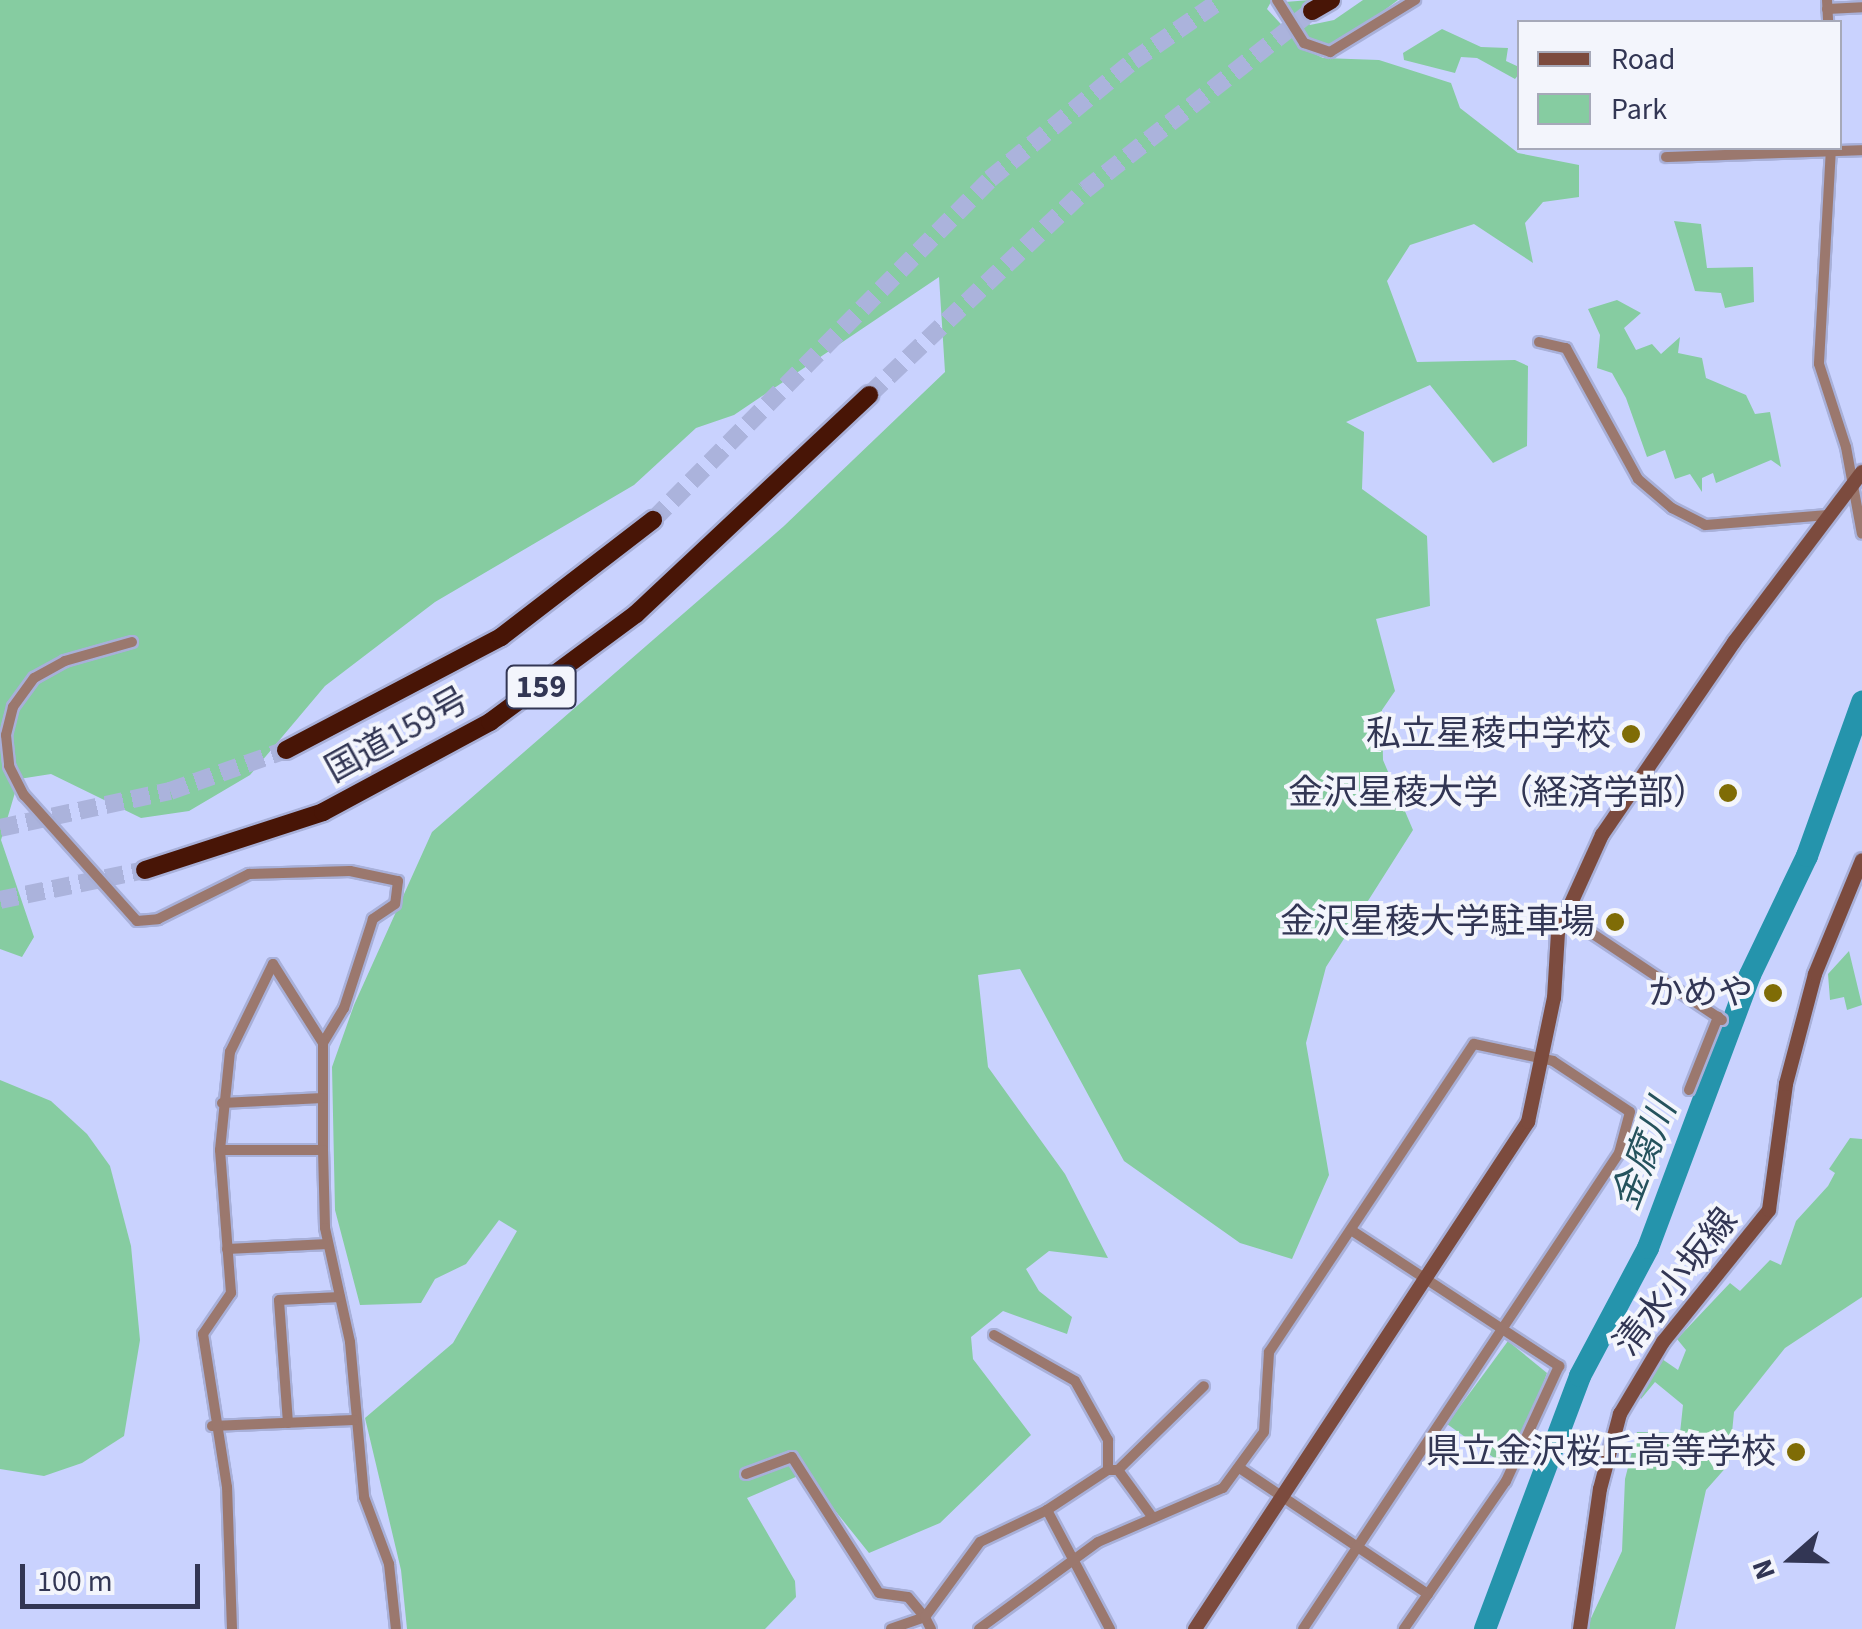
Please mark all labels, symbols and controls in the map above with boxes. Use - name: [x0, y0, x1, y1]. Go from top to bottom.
- legend: [1517, 20, 1842, 150]
- text: Road: [1611, 38, 1675, 81]
- text: Park: [1611, 88, 1667, 131]
- road number: 159: [504, 660, 578, 714]
- street label: 国道159号: [318, 679, 476, 791]
- place label: 私立星稜中学校: [1366, 713, 1611, 755]
- marker: 私立星稜中学校: [1620, 723, 1642, 745]
- place label: 金沢星稜大学（経済学部）: [1288, 772, 1708, 814]
- marker: 金沢星稜大学（経済学部）: [1717, 782, 1739, 804]
- place label: 金沢星稜大学駐車場: [1280, 901, 1595, 943]
- marker: 金沢星稜大学駐車場: [1604, 911, 1626, 933]
- place label: かめや: [1648, 972, 1753, 1014]
- marker: かめや: [1762, 982, 1784, 1004]
- water label: 金腐川: [1603, 1094, 1687, 1216]
- street label: 清水小坂線: [1606, 1200, 1746, 1364]
- place label: 県立金沢桜丘高等学校: [1426, 1431, 1776, 1473]
- marker: 県立金沢桜丘高等学校: [1785, 1441, 1807, 1463]
- north arrow: [1742, 1509, 1842, 1609]
- scale bar: [25, 1544, 205, 1606]
- text: N: [1742, 1554, 1786, 1585]
- text: 100 m: [37, 1560, 113, 1603]

